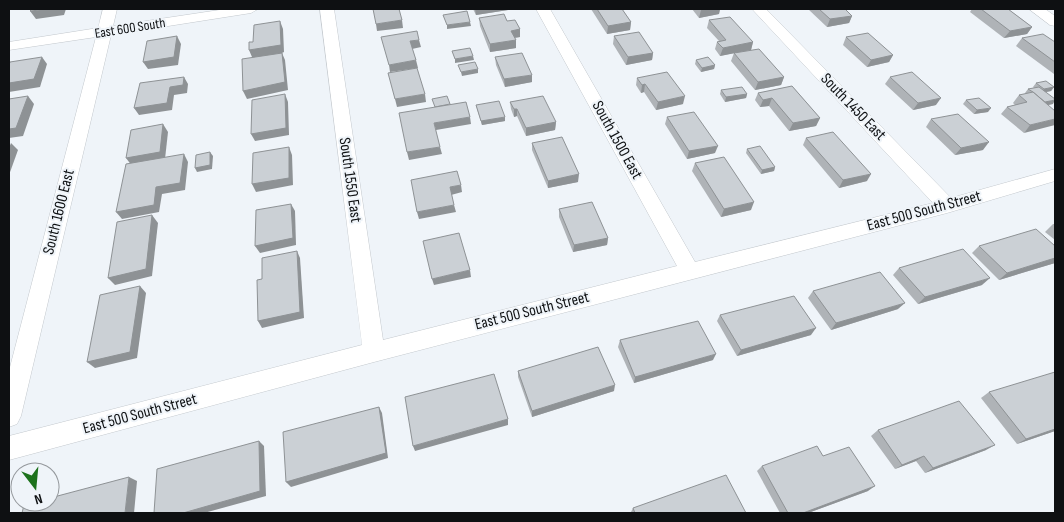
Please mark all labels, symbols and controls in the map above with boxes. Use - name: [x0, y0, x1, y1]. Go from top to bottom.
- street label: East 600 South: [93, 14, 167, 42]
- street label: South 1450 East: [816, 69, 890, 145]
- street label: South 1500 East: [588, 98, 646, 182]
- street label: South 1550 East: [335, 136, 365, 224]
- street label: South 1600 East: [39, 167, 79, 257]
- street label: East 500 South Street: [865, 187, 983, 235]
- street label: East 500 South Street: [473, 288, 591, 334]
- street label: East 500 South Street: [81, 390, 199, 438]
- north arrow: [10, 462, 60, 512]
- text: N: [33, 490, 44, 508]

